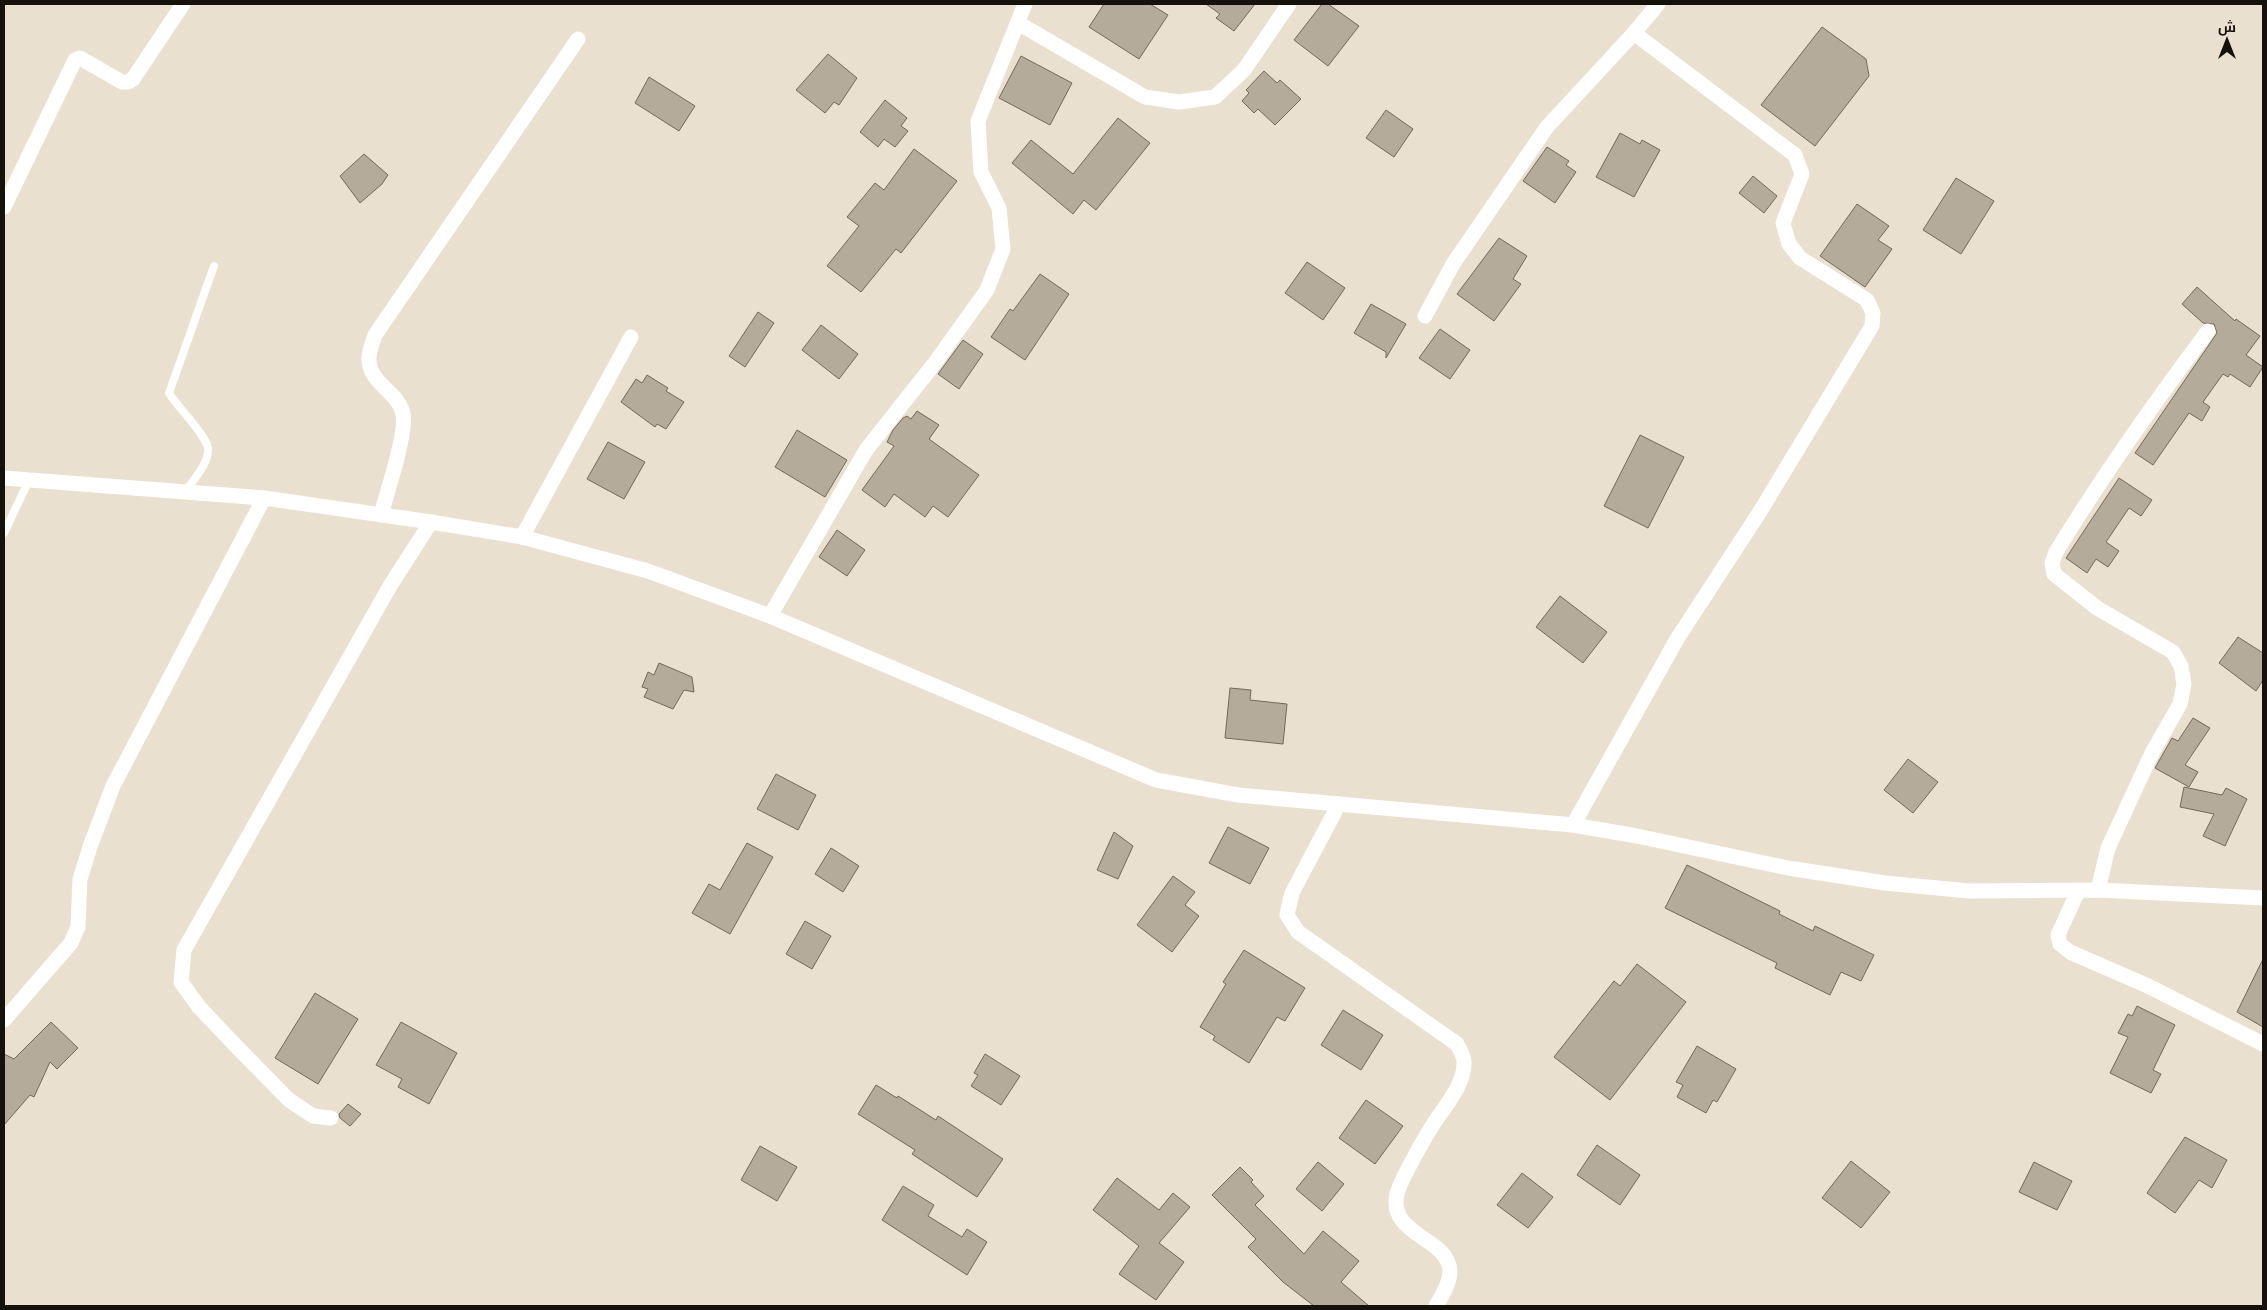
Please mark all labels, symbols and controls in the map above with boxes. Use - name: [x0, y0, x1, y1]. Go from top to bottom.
- north arrow: [2202, 15, 2252, 65]
- text: ش: [2218, 18, 2236, 36]

